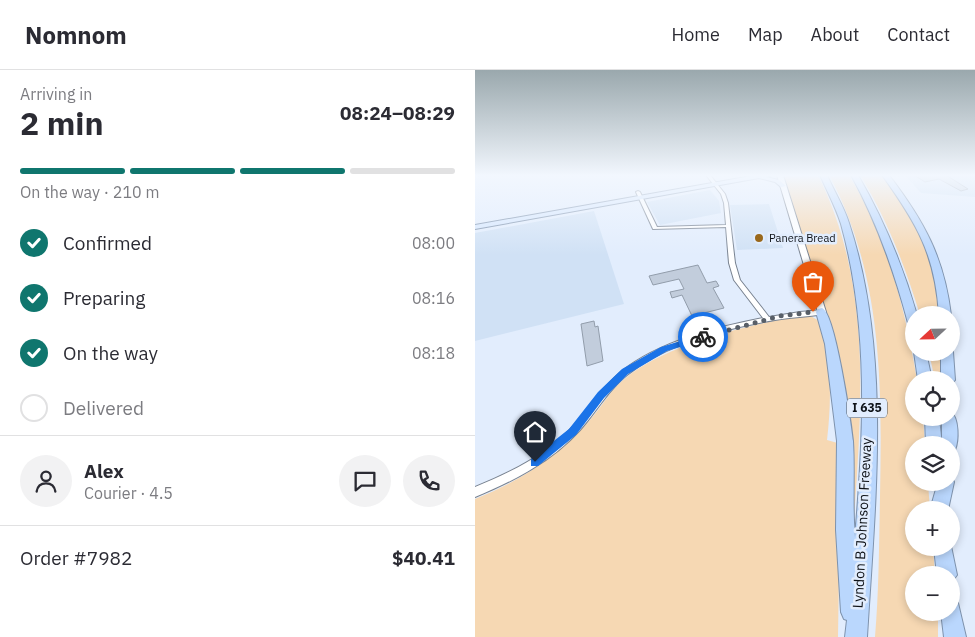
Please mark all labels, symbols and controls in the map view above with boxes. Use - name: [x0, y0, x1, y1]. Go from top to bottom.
- text: Nomnom: [25, 19, 127, 51]
- text: Home: [672, 23, 720, 46]
- text: Map: [748, 23, 783, 46]
- text: About: [811, 23, 859, 46]
- text: Contact: [887, 23, 950, 46]
- text: Arriving in: [20, 84, 92, 104]
- text: 08:24–08:29: [340, 101, 455, 125]
- text: 2 min: [20, 102, 104, 144]
- text: On the way · 210 m: [20, 182, 159, 202]
- icon: check: [20, 229, 48, 257]
- text: Confirmed: [63, 231, 152, 255]
- place label: Panera Bread: [769, 231, 836, 245]
- marker: Panera Bread: [753, 232, 765, 244]
- text: 08:00: [412, 233, 455, 253]
- pin: [792, 261, 834, 312]
- icon: bag: [799, 268, 827, 296]
- icon: check: [20, 284, 48, 312]
- text: Preparing: [63, 286, 145, 310]
- text: 08:16: [412, 288, 455, 308]
- north arrow: [905, 306, 960, 361]
- map controls: [905, 306, 960, 621]
- courier: [678, 312, 728, 362]
- icon: bike: [689, 323, 717, 351]
- icon: check: [20, 339, 48, 367]
- text: On the way: [63, 341, 158, 365]
- text: 08:18: [412, 343, 455, 363]
- button: locate: [905, 371, 960, 426]
- text: Delivered: [63, 396, 144, 420]
- road number: I 635: [847, 398, 887, 418]
- pin: [514, 411, 556, 462]
- icon: home: [521, 418, 549, 446]
- button: layers: [905, 436, 960, 491]
- street label: Lyndon B Johnson Freeway: [849, 437, 875, 609]
- button: person: [20, 455, 72, 507]
- button: chat: [339, 455, 391, 507]
- button: phone: [403, 455, 455, 507]
- text: Alex: [84, 459, 124, 483]
- text: Courier · 4.5: [84, 483, 173, 503]
- button: +: [905, 501, 960, 556]
- text: Order #7982: [20, 546, 132, 570]
- text: $40.41: [392, 546, 455, 570]
- button: −: [905, 566, 960, 621]

